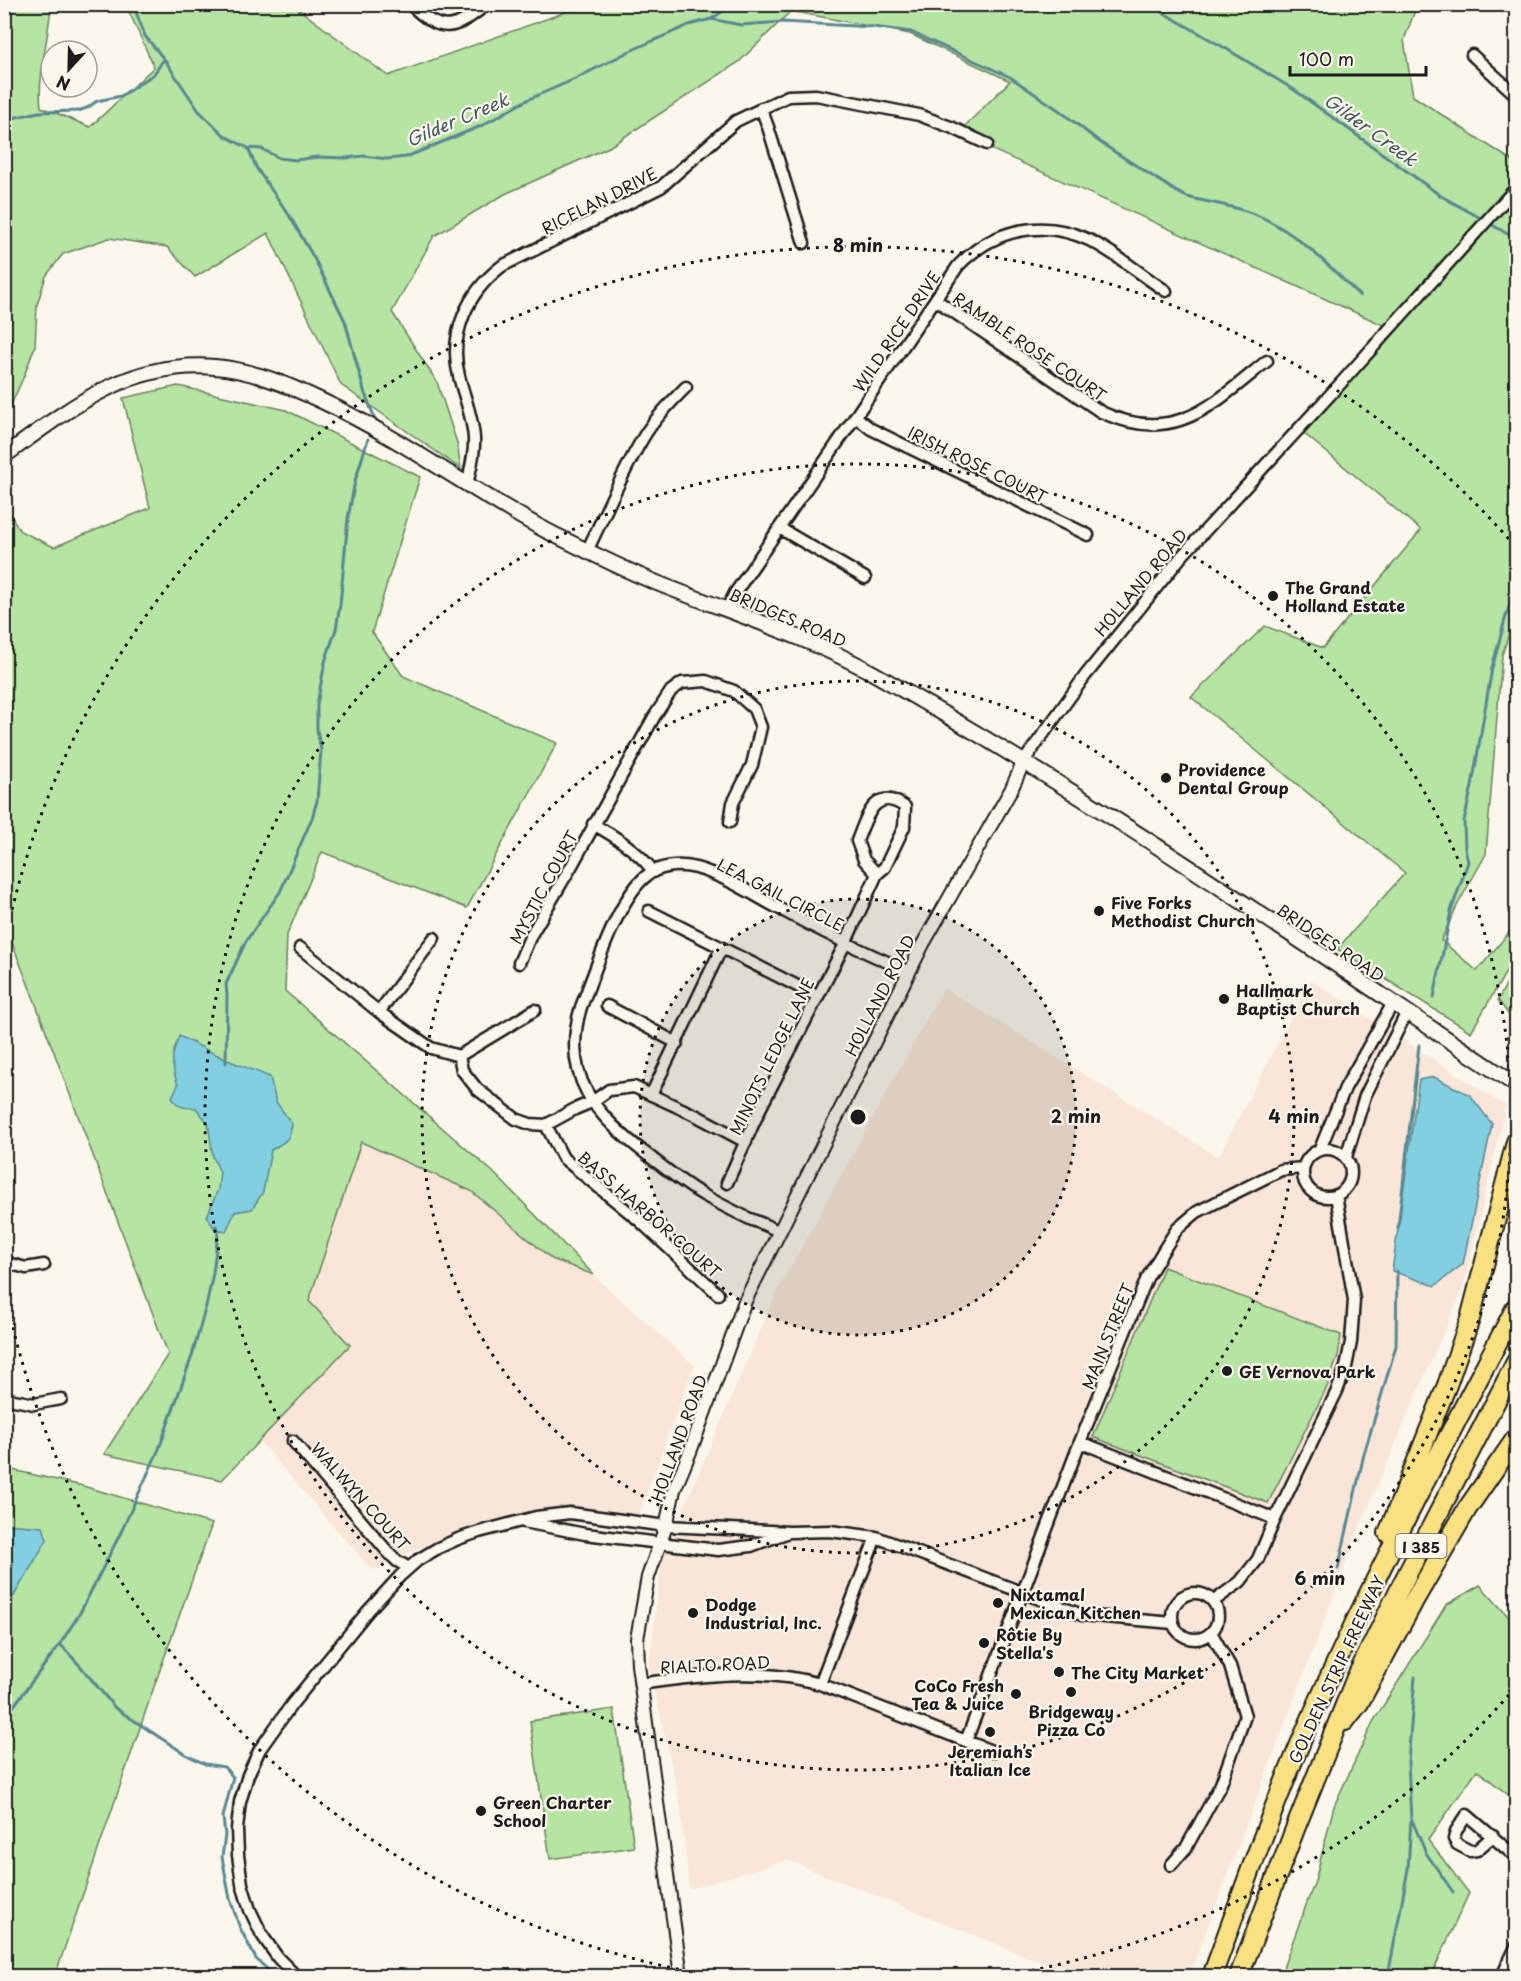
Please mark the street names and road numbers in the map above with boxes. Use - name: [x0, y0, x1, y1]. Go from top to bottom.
- street label: RICELAN DRIVE: [537, 161, 661, 239]
- street label: WILD RICE DRIVE: [847, 266, 945, 396]
- street label: RAMBLE ROSE COURT: [948, 286, 1112, 406]
- street label: IRISH ROSE COURT: [904, 420, 1052, 508]
- street label: HOLLAND ROAD: [1088, 523, 1192, 641]
- street label: BRIDGES ROAD: [726, 581, 850, 653]
- street label: MYSTIC COURT: [503, 826, 583, 948]
- street label: LEA GAIL CIRCLE: [713, 852, 849, 936]
- street label: BRIDGES ROAD: [1272, 897, 1390, 987]
- street label: HOLLAND ROAD: [838, 930, 920, 1060]
- street label: MINOTS LEDGE LANE: [722, 973, 820, 1139]
- street label: BASS HARBOR COURT: [573, 1145, 727, 1283]
- street label: MAIN STREET: [1075, 1279, 1139, 1393]
- street label: HOLLAND ROAD: [644, 1371, 712, 1505]
- street label: WALWYN COURT: [306, 1436, 416, 1556]
- road number: I 385: [1396, 1534, 1446, 1558]
- street label: GOLDEN STRIP FREEWAY: [1282, 1571, 1390, 1767]
- street label: RIALTO ROAD: [659, 1649, 771, 1679]

